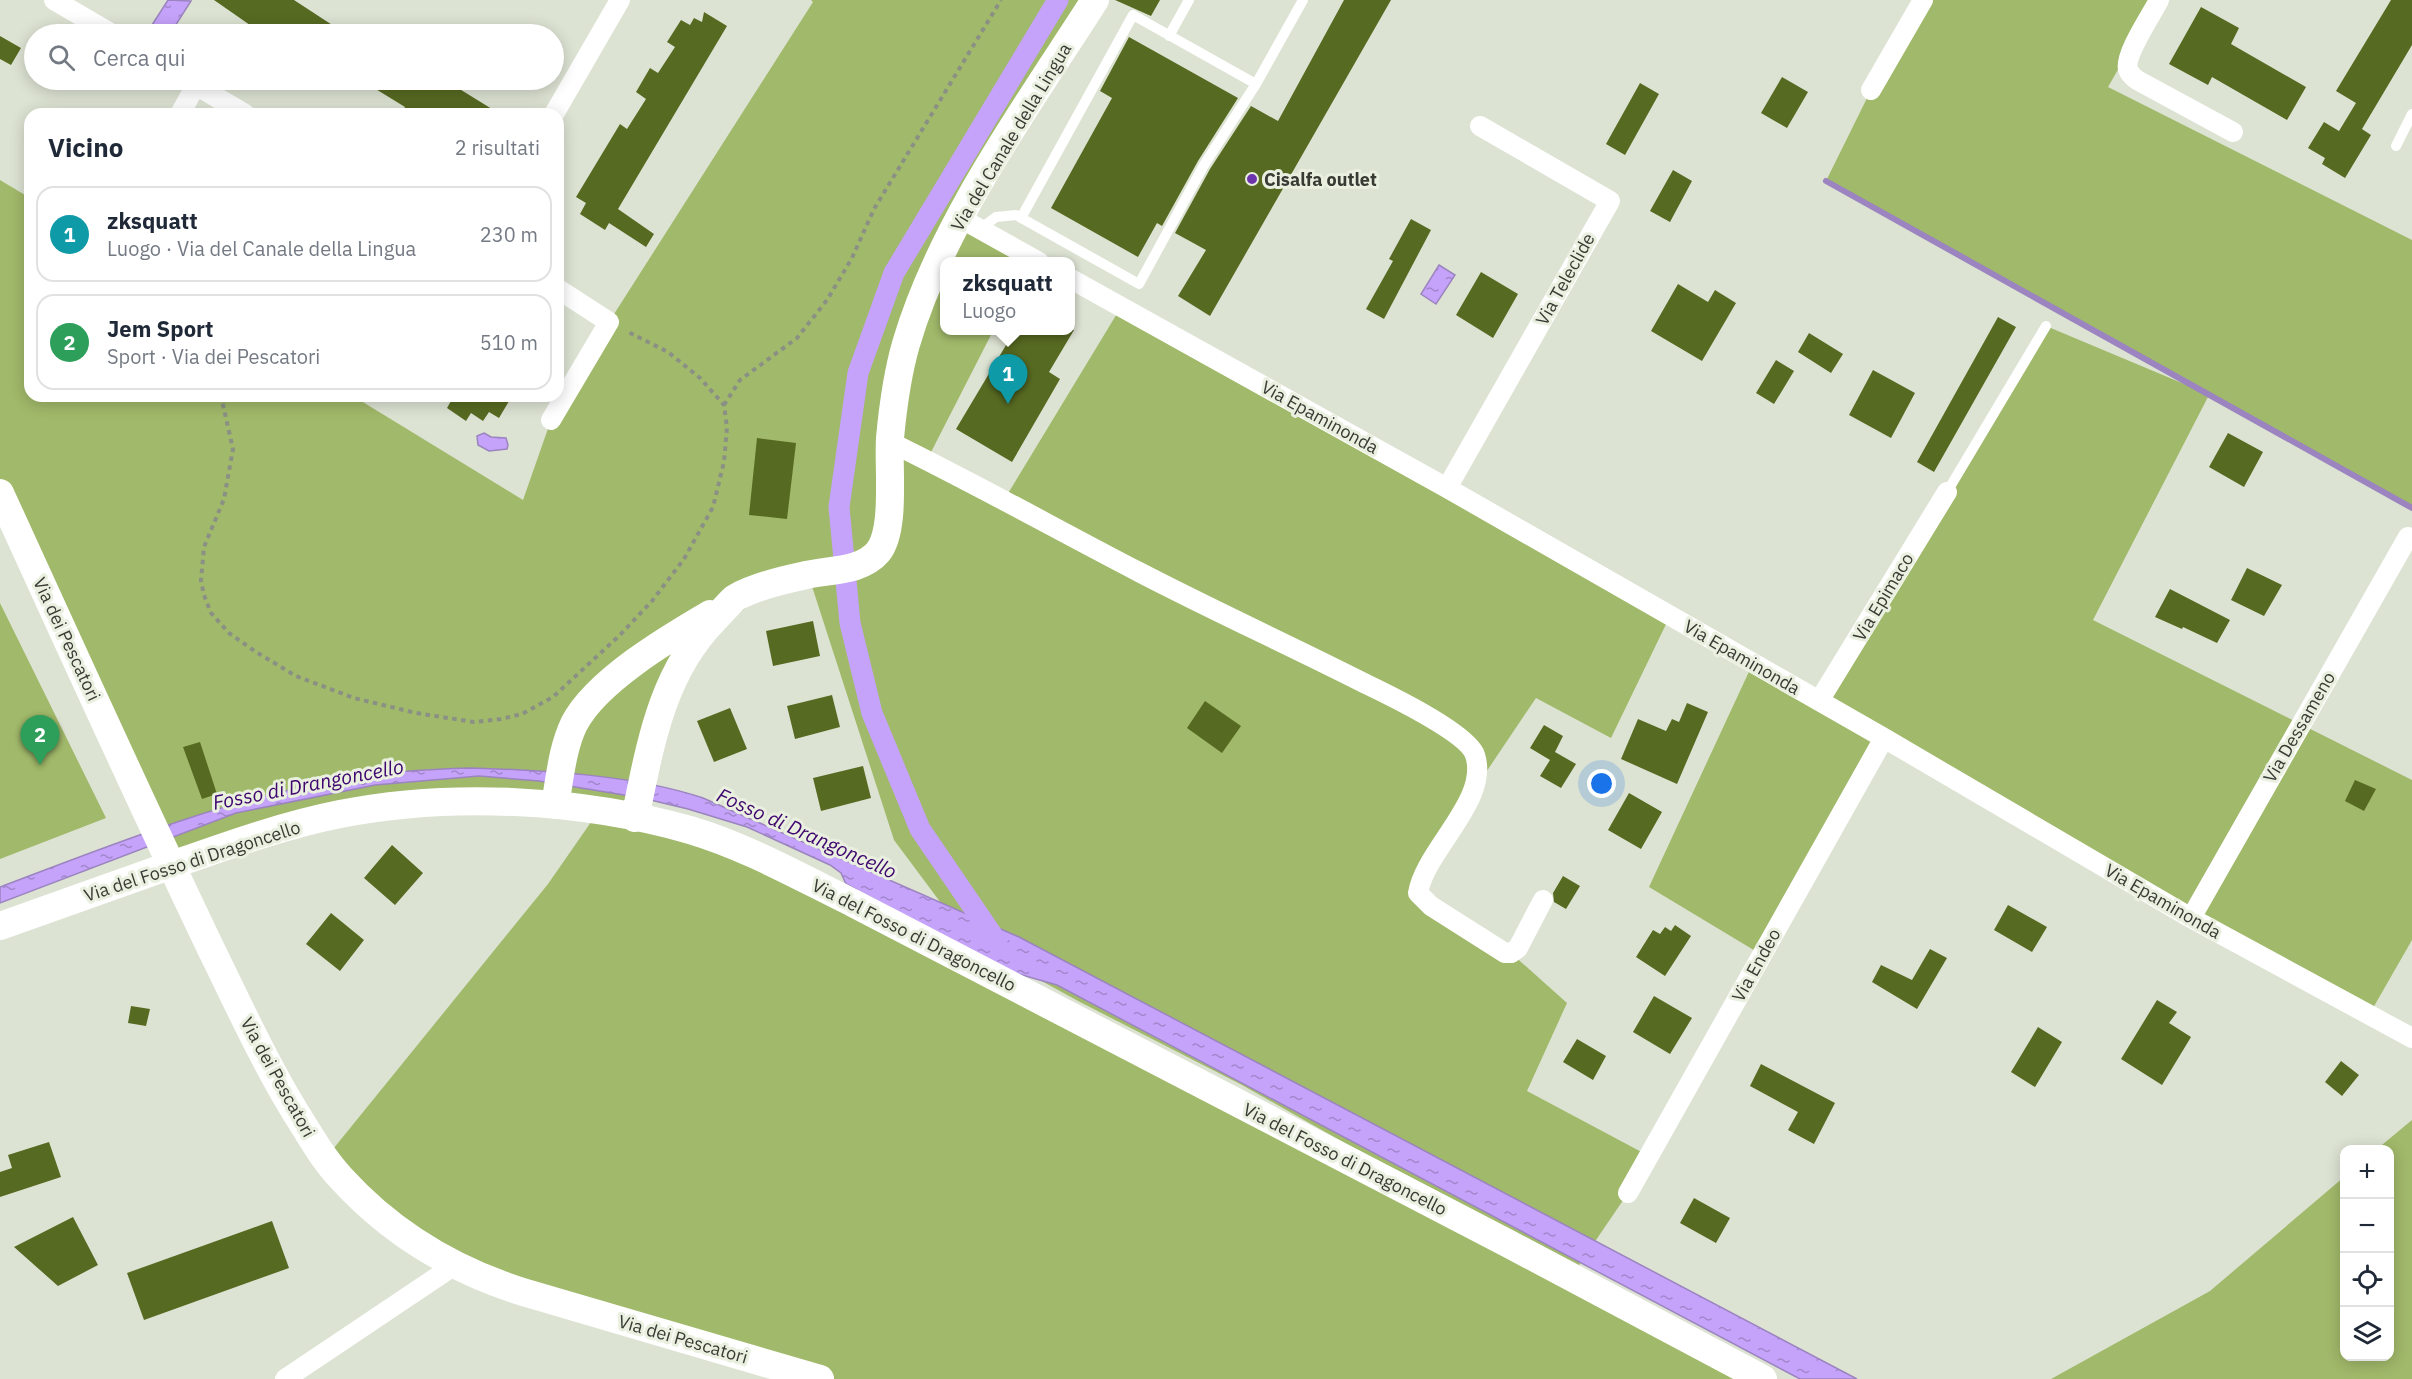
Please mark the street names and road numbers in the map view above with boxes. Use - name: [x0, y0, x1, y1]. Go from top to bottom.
- street label: Via del Canale della Lingua: [946, 38, 1077, 235]
- street label: Via Teleclide: [1530, 229, 1600, 329]
- street label: Via Epaminonda: [1257, 375, 1383, 459]
- street label: Via Epimaco: [1848, 549, 1918, 645]
- street label: Via dei Pescatori: [28, 574, 106, 704]
- street label: Via Epaminonda: [1680, 614, 1805, 700]
- street label: Via Dessameno: [2258, 667, 2340, 787]
- street label: Via del Fosso di Dragoncello: [81, 815, 303, 907]
- street label: Via Epaminonda: [2101, 858, 2226, 944]
- street label: Via del Fosso di Dragoncello: [808, 873, 1020, 997]
- street label: Via Endeo: [1726, 924, 1786, 1006]
- street label: Via dei Pescatori: [236, 1013, 320, 1141]
- street label: Via del Fosso di Dragoncello: [1239, 1097, 1451, 1221]
- street label: Via dei Pescatori: [616, 1310, 750, 1368]

